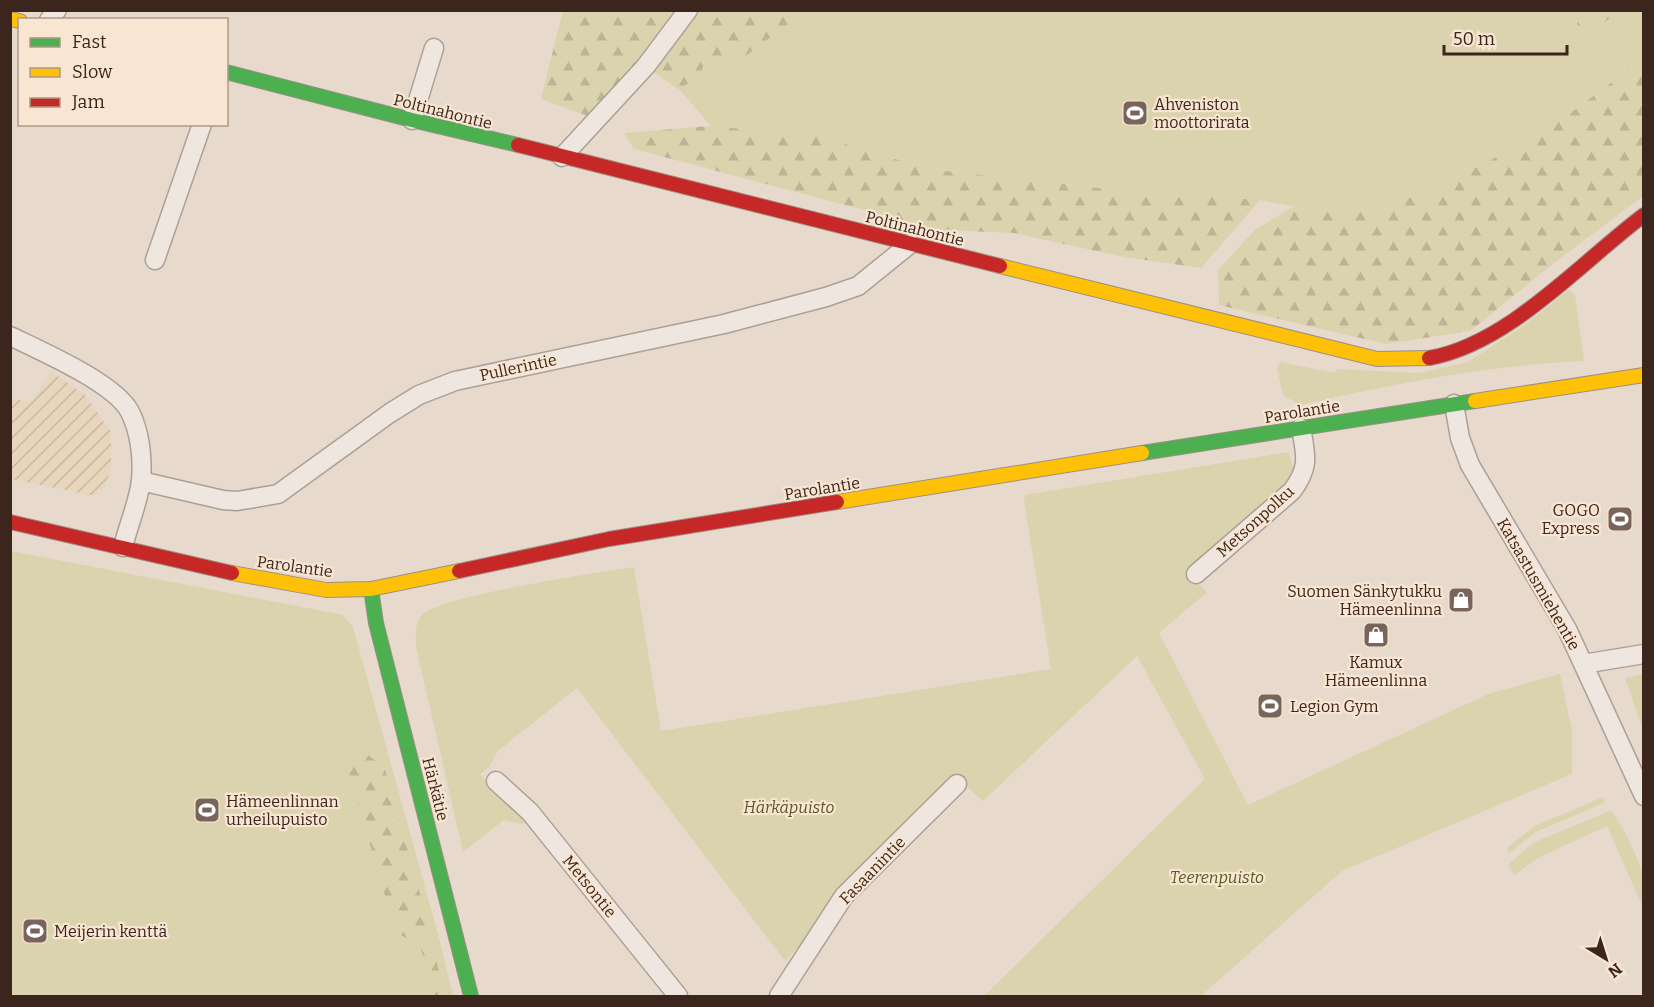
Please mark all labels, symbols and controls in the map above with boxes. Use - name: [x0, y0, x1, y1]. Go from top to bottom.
- legend: [18, 18, 228, 126]
- scale bar: [1444, 18, 1567, 56]
- text: 50 m: [1453, 28, 1495, 50]
- text: Fast: [72, 31, 107, 53]
- text: Slow: [72, 61, 113, 83]
- street label: Poltinahontie: [392, 90, 494, 133]
- text: Jam: [71, 91, 105, 113]
- place label: Ahveniston moottorirata: [1154, 95, 1250, 132]
- sports icon: Ahveniston moottorirata: [1120, 98, 1150, 128]
- street label: Poltinahontie: [864, 207, 966, 250]
- street label: Pullerintie: [478, 350, 558, 385]
- street label: Parolantie: [1263, 396, 1341, 427]
- street label: Parolantie: [783, 473, 861, 504]
- street label: Metsonpolku: [1213, 482, 1298, 561]
- place label: GOGO Express: [1542, 501, 1600, 538]
- sports icon: GOGO Express: [1605, 504, 1635, 534]
- street label: Katsastusmiehentie: [1493, 515, 1584, 654]
- street label: Parolantie: [256, 552, 334, 581]
- place label: Suomen Sänkytukku Hämeenlinna: [1287, 582, 1442, 619]
- shop icon: Suomen Sänkytukku Hämeenlinna: [1446, 585, 1476, 615]
- shop icon: Kamux Hämeenlinna: [1361, 620, 1391, 650]
- place label: Kamux Hämeenlinna: [1325, 653, 1427, 690]
- sports icon: Legion Gym: [1255, 691, 1285, 721]
- place label: Legion Gym: [1290, 697, 1379, 716]
- street label: Härkätie: [418, 755, 453, 823]
- place label: Hämeenlinnan urheilupuisto: [226, 792, 339, 829]
- sports icon: Hämeenlinnan urheilupuisto: [192, 795, 222, 825]
- park label: Härkäpuisto: [744, 798, 835, 817]
- street label: Fasaanintie: [835, 833, 909, 908]
- street label: Metsontie: [559, 851, 620, 921]
- park label: Teerenpuisto: [1170, 868, 1264, 887]
- sports icon: Meijerin kenttä: [20, 916, 50, 946]
- place label: Meijerin kenttä: [54, 922, 167, 941]
- north arrow: [1576, 929, 1636, 989]
- text: N: [1604, 959, 1626, 982]

